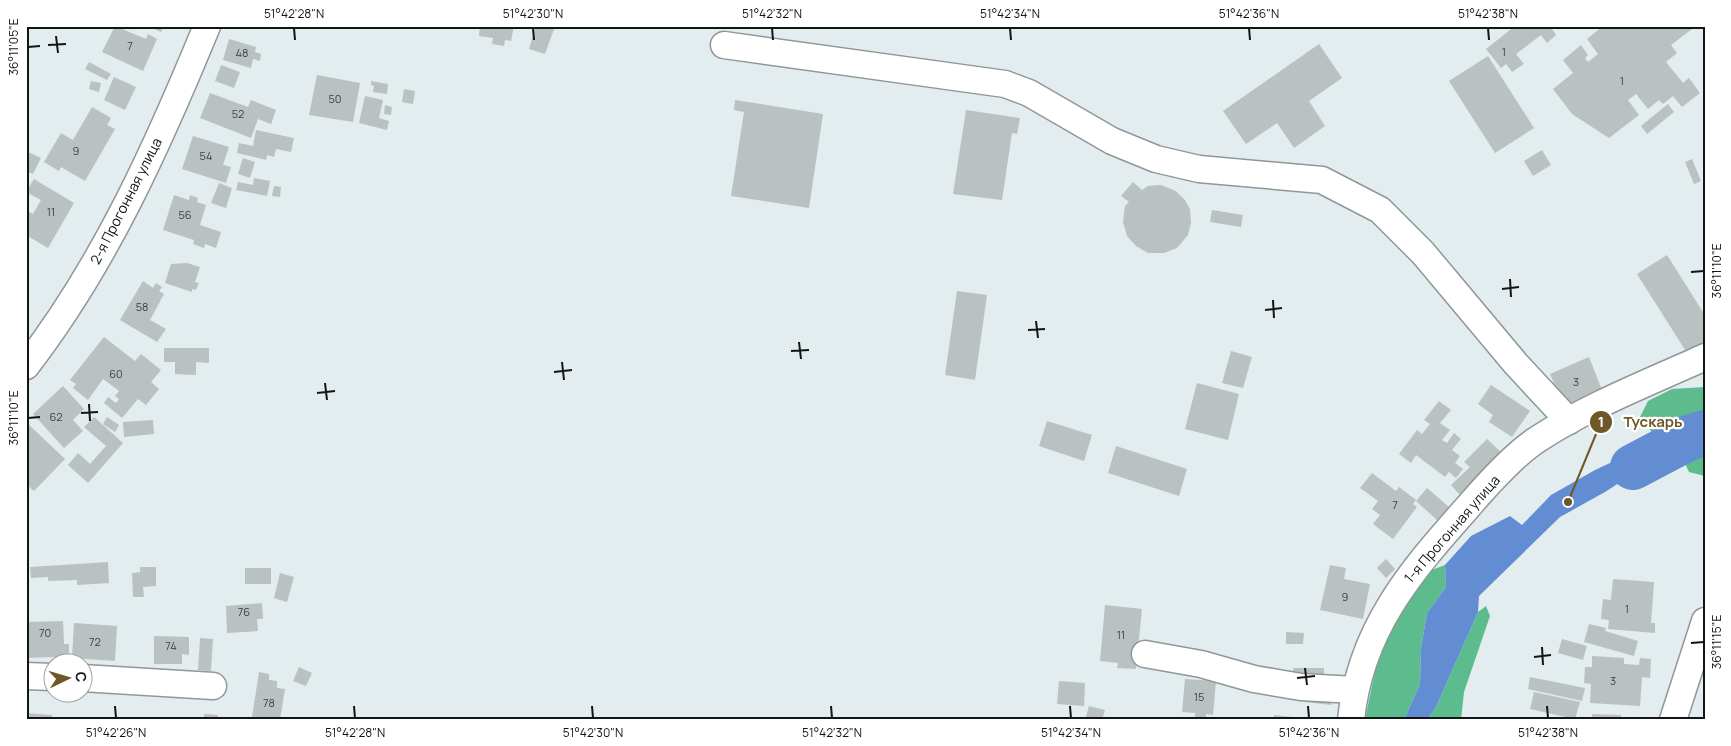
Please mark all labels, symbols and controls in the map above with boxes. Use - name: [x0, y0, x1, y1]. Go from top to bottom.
- text: 51°42'28"N: [264, 5, 324, 22]
- text: 51°42'30"N: [503, 5, 563, 22]
- text: 51°42'32"N: [742, 5, 802, 22]
- text: 51°42'34"N: [980, 5, 1040, 22]
- text: 51°42'36"N: [1219, 5, 1279, 22]
- text: 51°42'38"N: [1458, 5, 1518, 22]
- text: 36°11'05"E: [5, 18, 22, 76]
- house number: 7: [127, 38, 133, 53]
- house number: 1: [1502, 44, 1506, 59]
- house number: 48: [236, 45, 248, 60]
- house number: 1: [1620, 73, 1624, 88]
- house number: 50: [328, 91, 342, 106]
- house number: 52: [232, 106, 244, 121]
- street label: 2-я Прогонная улица: [85, 134, 166, 267]
- house number: 9: [73, 143, 80, 158]
- house number: 54: [200, 148, 212, 163]
- house number: 11: [47, 204, 55, 219]
- house number: 56: [178, 207, 192, 222]
- text: 36°11'10"E: [1708, 243, 1725, 298]
- house number: 58: [136, 299, 148, 314]
- house number: 60: [109, 366, 123, 381]
- house number: 3: [1573, 374, 1579, 389]
- text: 36°11'10"E: [5, 390, 22, 445]
- callout: Тускарь: [1589, 407, 1693, 437]
- house number: 62: [49, 409, 63, 424]
- text: 1: [1598, 411, 1604, 432]
- text: Тускарь: [1623, 411, 1683, 432]
- street label: 1-я Прогонная улица: [1399, 471, 1504, 587]
- house number: 7: [1392, 497, 1398, 512]
- house number: 9: [1342, 589, 1349, 604]
- house number: 1: [1625, 601, 1629, 616]
- house number: 76: [238, 604, 250, 619]
- text: 36°11'15"E: [1708, 615, 1725, 669]
- house number: 70: [39, 625, 51, 640]
- house number: 11: [1117, 627, 1125, 642]
- house number: 72: [89, 634, 101, 649]
- house number: 74: [165, 638, 177, 653]
- north arrow: [42, 654, 92, 704]
- text: С: [72, 671, 91, 683]
- house number: 3: [1610, 673, 1616, 688]
- house number: 15: [1194, 689, 1204, 704]
- house number: 78: [263, 695, 275, 710]
- text: 51°42'26"N: [86, 724, 146, 741]
- text: 51°42'28"N: [325, 724, 385, 741]
- text: 51°42'30"N: [563, 724, 623, 741]
- text: 51°42'32"N: [802, 724, 862, 741]
- text: 51°42'34"N: [1041, 724, 1101, 741]
- text: 51°42'36"N: [1279, 724, 1339, 741]
- text: 51°42'38"N: [1518, 724, 1578, 741]

